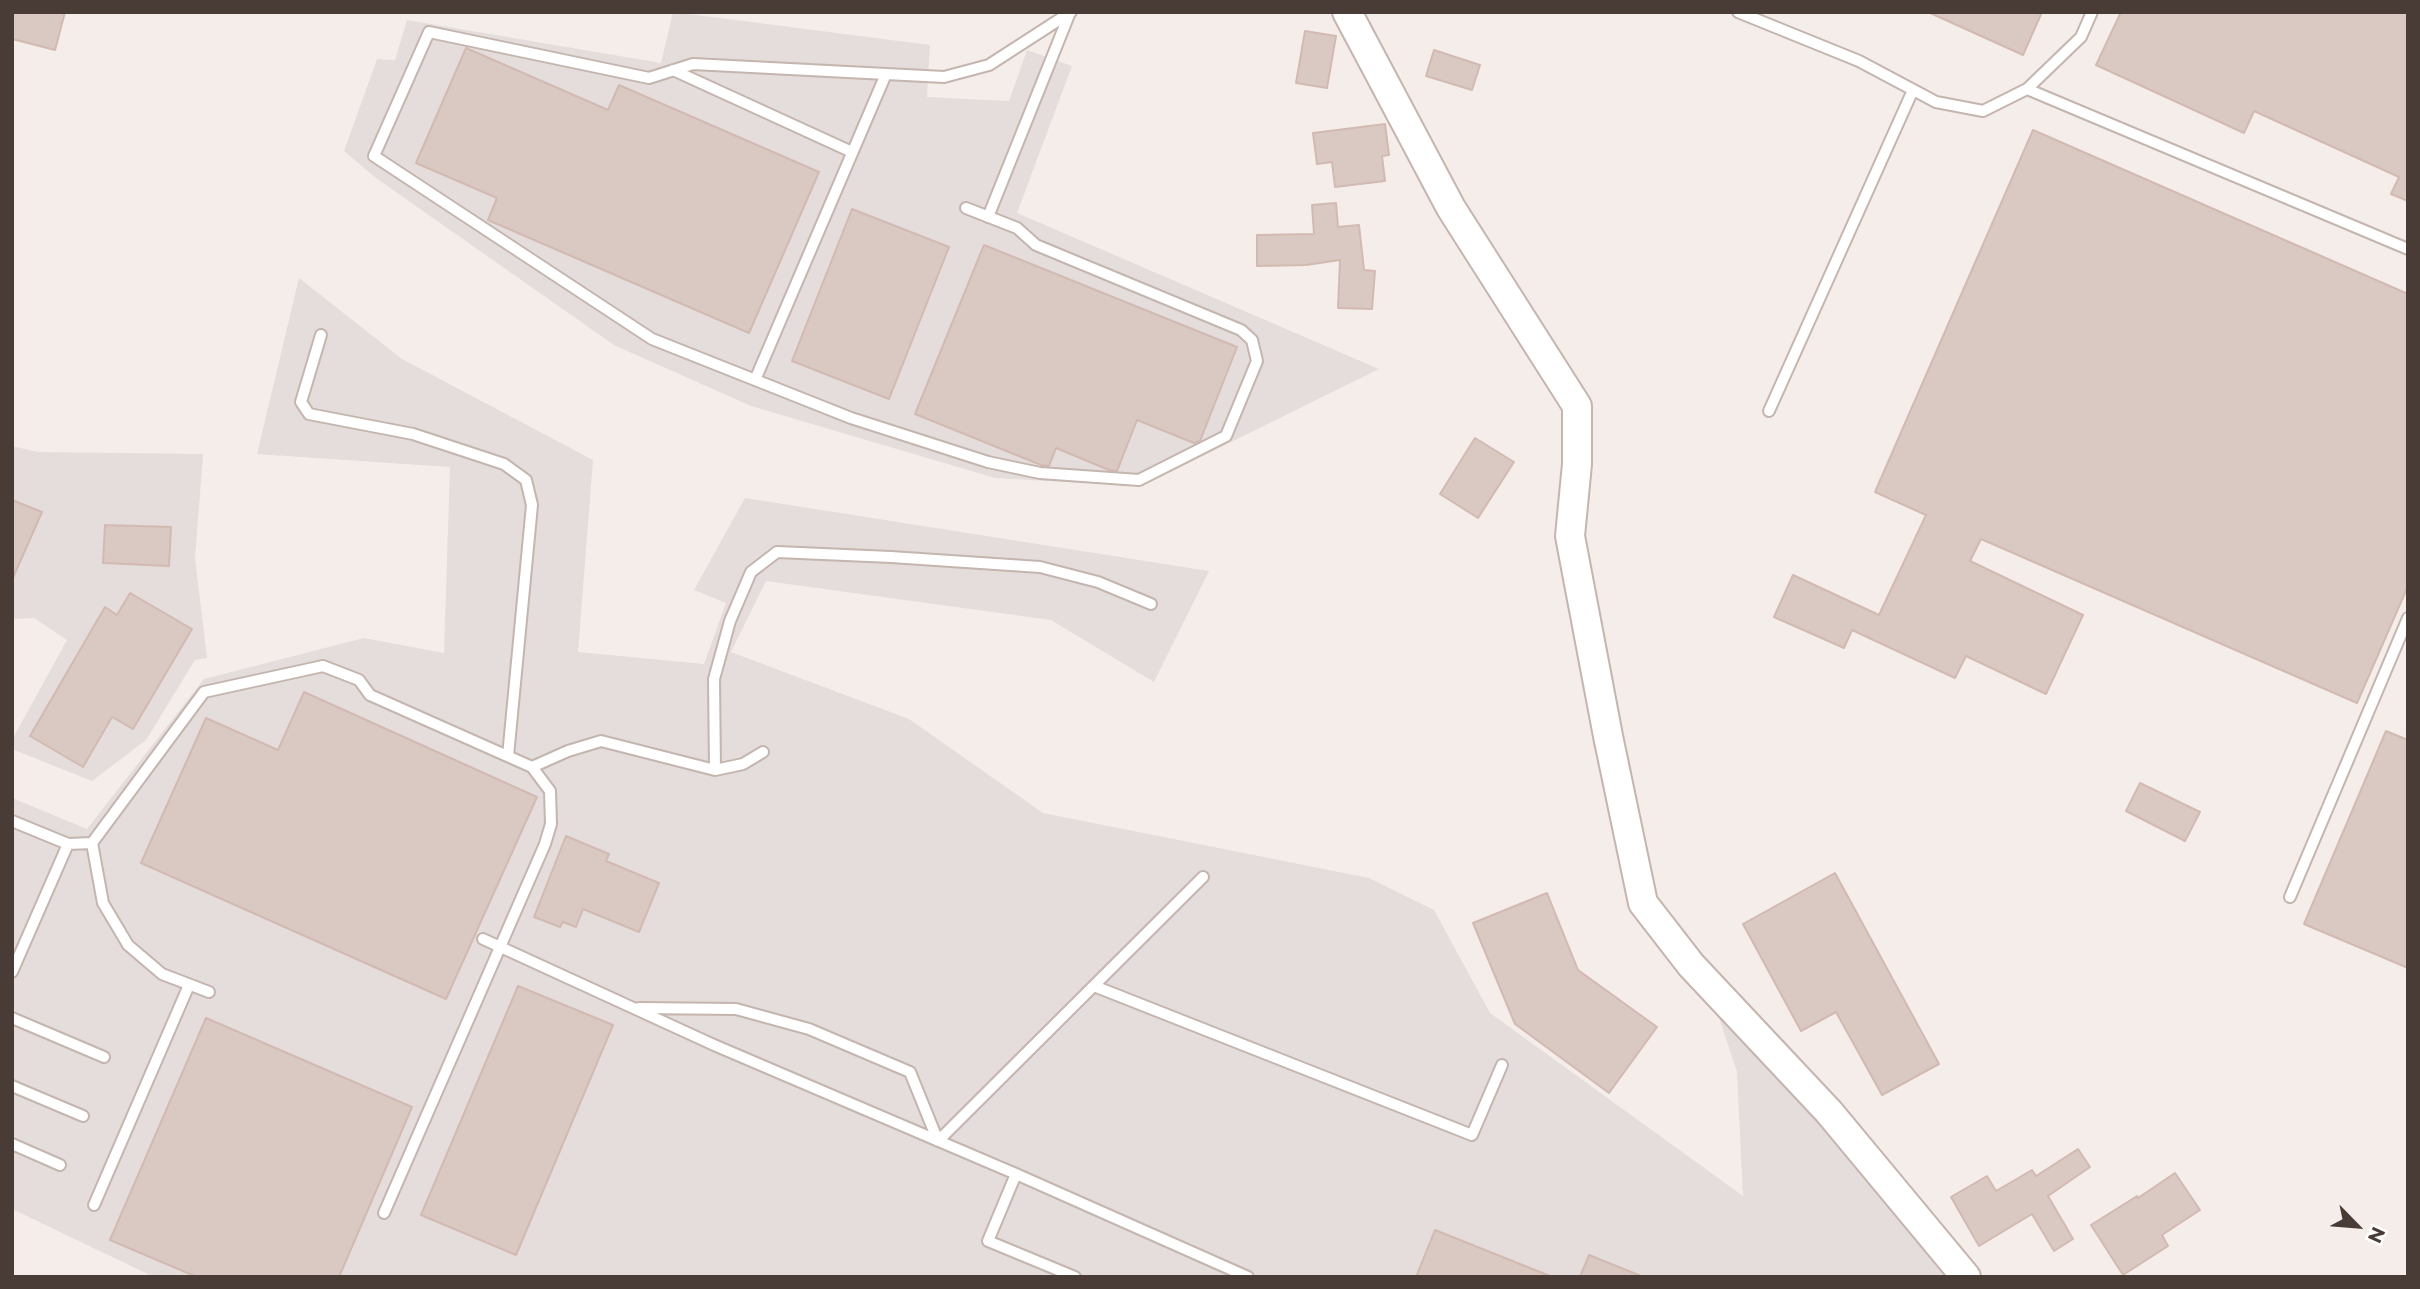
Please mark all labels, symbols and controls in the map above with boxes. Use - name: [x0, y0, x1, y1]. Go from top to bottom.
- north arrow: [2322, 1191, 2392, 1261]
- text: N: [2363, 1223, 2390, 1247]

